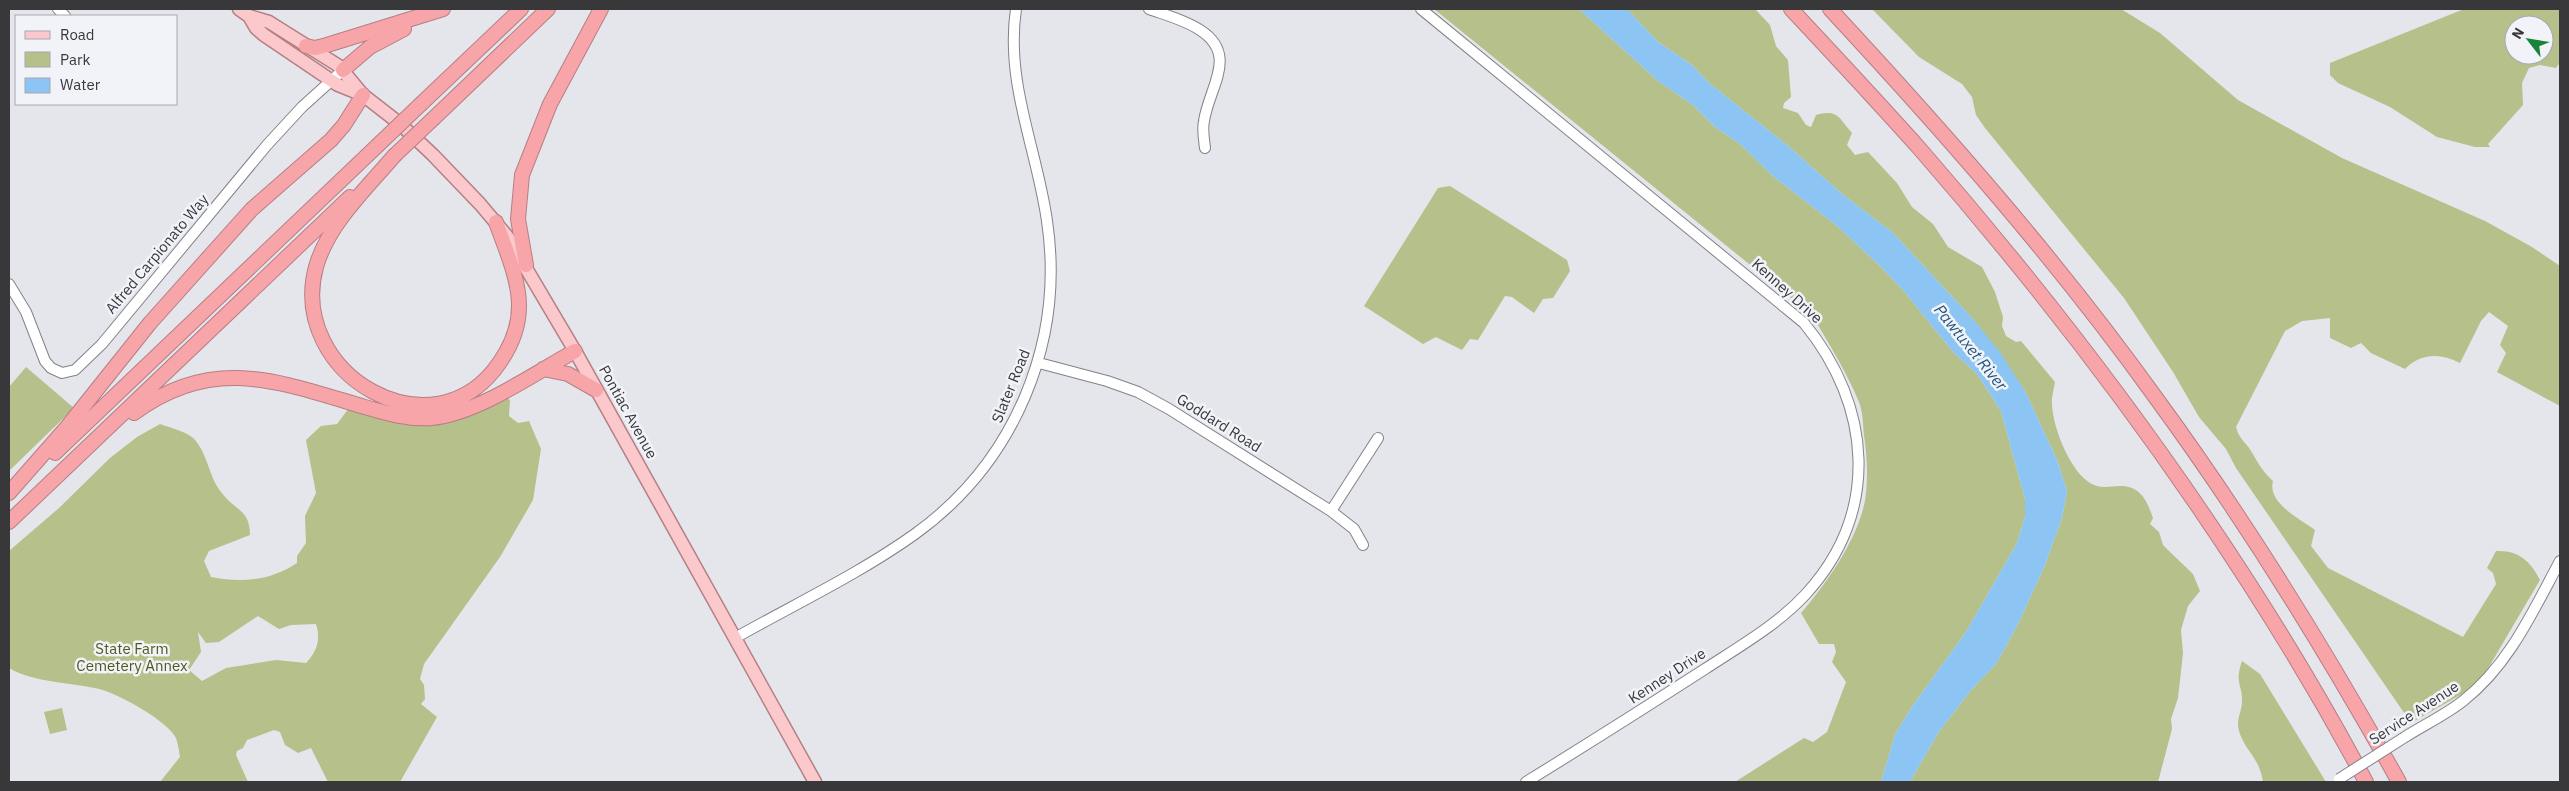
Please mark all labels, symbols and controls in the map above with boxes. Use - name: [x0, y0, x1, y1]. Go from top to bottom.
- legend: [15, 15, 178, 105]
- north arrow: [2504, 15, 2554, 65]
- text: N: [2508, 24, 2528, 42]
- text: Road: [60, 25, 95, 44]
- text: Park: [60, 50, 90, 69]
- text: Water: [60, 75, 101, 94]
- street label: Alfred Carpionato Way: [101, 190, 213, 317]
- street label: Kenney Drive: [1748, 254, 1827, 327]
- water label: Pawtuxet River: [1930, 300, 2013, 395]
- street label: Slater Road: [987, 346, 1034, 425]
- street label: Pontiac Avenue: [595, 362, 662, 462]
- street label: Goddard Road: [1173, 389, 1265, 456]
- park label: State Farm Cemetery Annex: [76, 639, 188, 675]
- street label: Kenney Drive: [1624, 644, 1709, 708]
- street label: Service Avenue: [2365, 677, 2462, 749]

